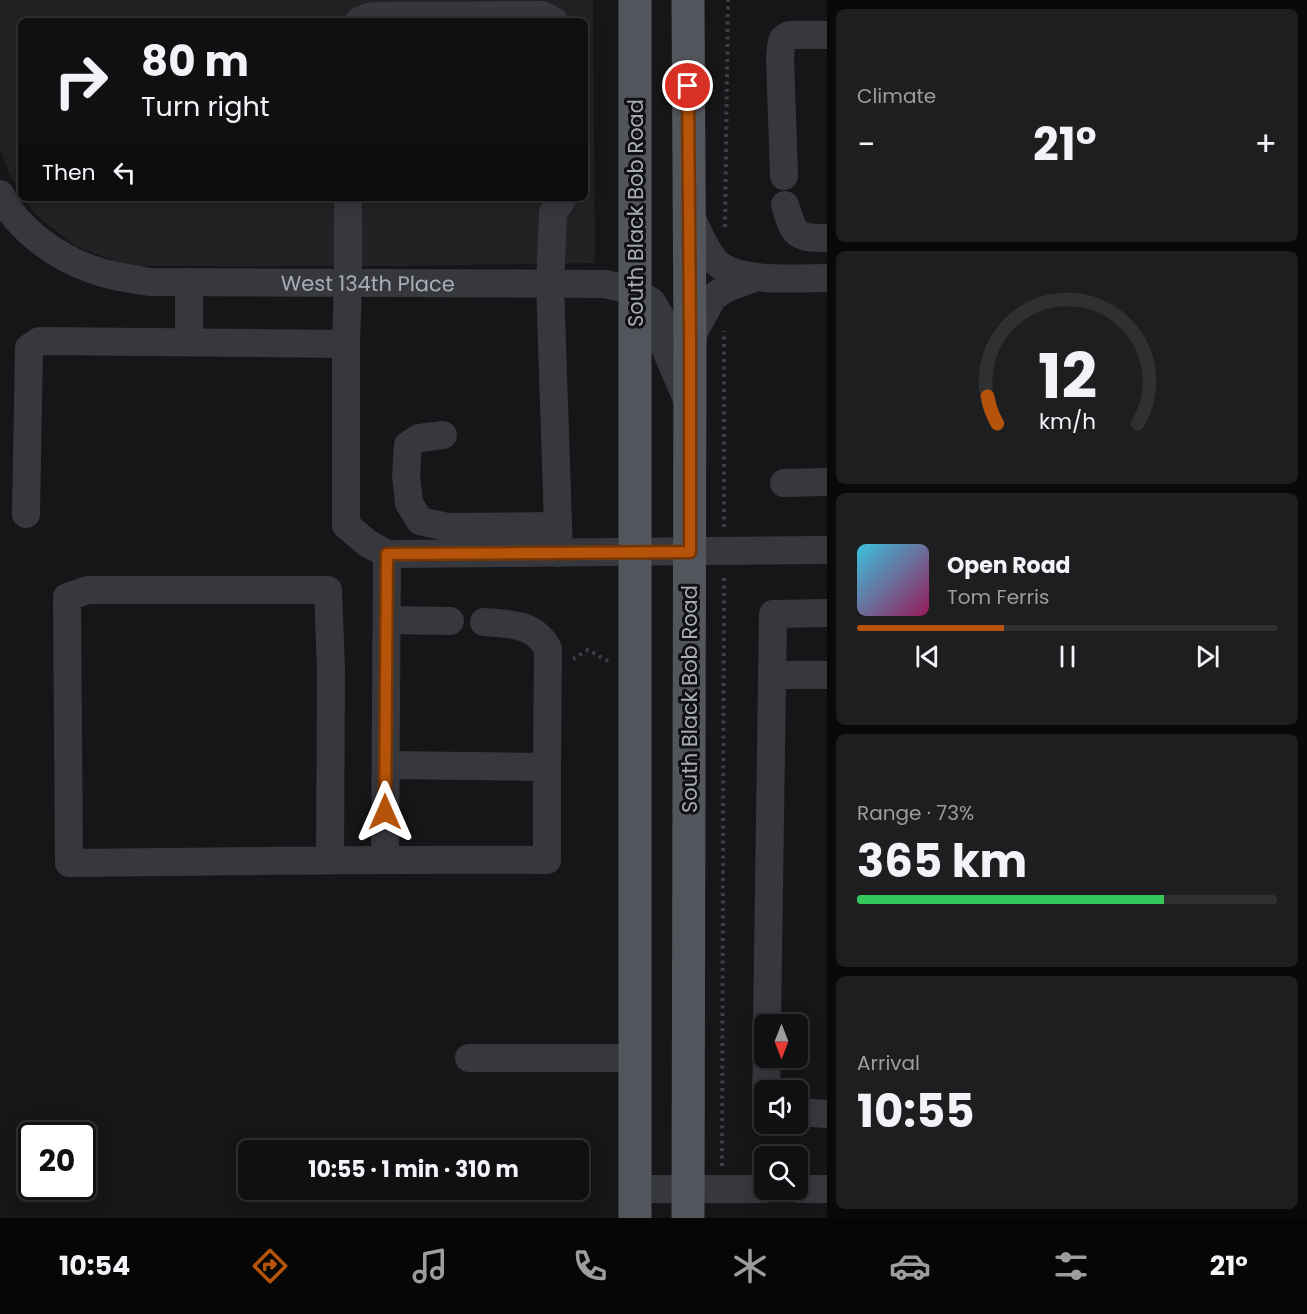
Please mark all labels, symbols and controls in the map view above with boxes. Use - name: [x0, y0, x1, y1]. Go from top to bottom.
- text: 80 m: [141, 32, 249, 91]
- icon: right: [42, 42, 120, 120]
- pin: [662, 60, 713, 111]
- icon: arrive: [671, 69, 704, 102]
- text: Climate: [857, 82, 936, 110]
- text: Turn right: [141, 88, 270, 125]
- street label: South Black Bob Road: [621, 99, 650, 327]
- text: 21°: [1033, 113, 1097, 176]
- text: −: [857, 121, 875, 168]
- text: +: [1254, 121, 1277, 168]
- icon: left: [108, 156, 141, 189]
- text: Then: [42, 157, 96, 188]
- street label: West 134th Place: [281, 268, 455, 298]
- text: 12: [1037, 332, 1097, 420]
- text: km/h: [1038, 407, 1096, 438]
- text: Open Road: [947, 550, 1071, 581]
- text: Tom Ferris: [947, 583, 1049, 611]
- street label: South Black Bob Road: [675, 585, 704, 813]
- icon: previous: [911, 640, 944, 673]
- icon: pause: [1051, 640, 1084, 673]
- icon: next: [1191, 640, 1224, 673]
- position arrow: [353, 780, 417, 844]
- text: Range · 73%: [857, 799, 974, 827]
- text: 365 km: [857, 830, 1027, 893]
- north arrow: [754, 1014, 808, 1068]
- map controls: [754, 1014, 808, 1200]
- text: Arrival: [857, 1049, 920, 1077]
- button: sound: [754, 1080, 808, 1134]
- text: 10:55: [857, 1080, 975, 1143]
- speed limit sign: 20: [18, 1122, 96, 1200]
- button: search: [754, 1146, 808, 1200]
- text: 10:55 · 1 min · 310 m: [308, 1154, 519, 1185]
- icon: directions: [249, 1245, 291, 1287]
- icon: music: [409, 1245, 451, 1287]
- icon: phone: [569, 1245, 611, 1287]
- icon: climate: [729, 1245, 771, 1287]
- icon: car: [889, 1245, 931, 1287]
- icon: filters: [1050, 1245, 1092, 1287]
- text: 10:54: [59, 1247, 130, 1284]
- text: 21°: [1210, 1247, 1248, 1284]

